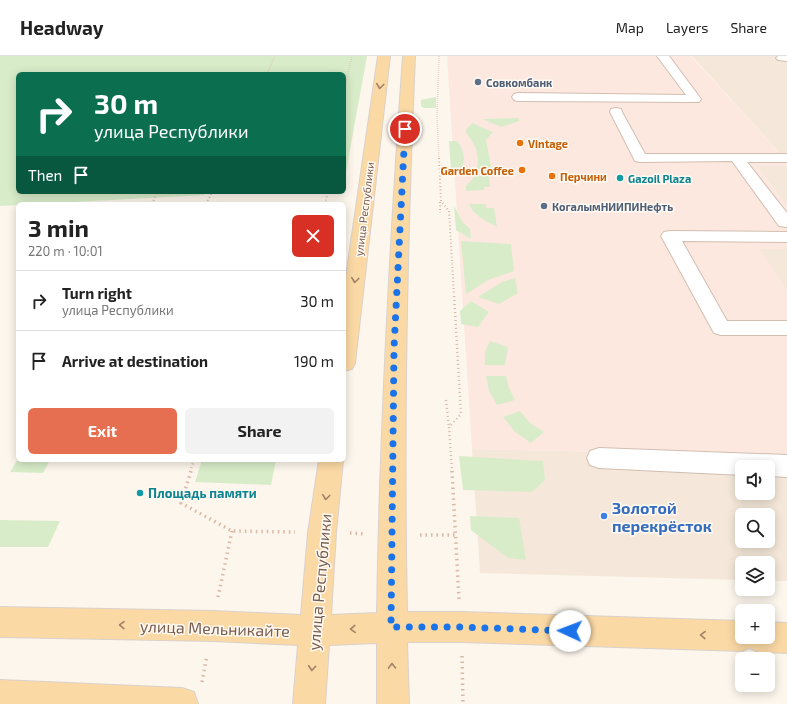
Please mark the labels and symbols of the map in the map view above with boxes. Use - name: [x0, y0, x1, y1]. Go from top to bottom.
- place label: Совкомбанк: [486, 76, 552, 89]
- marker: Совкомбанк: [473, 77, 483, 87]
- one-way arrow: [376, 83, 385, 89]
- pin: [388, 112, 422, 146]
- place label: Vintage: [528, 137, 568, 150]
- marker: Vintage: [515, 138, 525, 148]
- street label: улица Республики: [352, 161, 377, 257]
- place label: Garden Coffee: [441, 164, 514, 177]
- marker: Garden Coffee: [517, 165, 527, 175]
- place label: Перчини: [560, 170, 607, 183]
- marker: Перчини: [547, 171, 557, 181]
- place label: Gazoil Plaza: [628, 172, 691, 185]
- marker: Gazoil Plaza: [615, 173, 625, 183]
- place label: КогалымНИИПИНефть: [552, 200, 673, 213]
- marker: КогалымНИИПИНефть: [539, 201, 549, 211]
- one-way arrow: [351, 277, 360, 283]
- place label: Площадь памяти: [148, 485, 257, 501]
- marker: Площадь памяти: [135, 488, 145, 498]
- one-way arrow: [322, 494, 331, 500]
- place label: Золотой перекрёсток: [612, 498, 712, 535]
- marker: Золотой перекрёсток: [599, 511, 609, 521]
- street label: улица Республики: [304, 513, 335, 651]
- position arrow: [549, 610, 591, 652]
- street label: улица Мельникайте: [140, 616, 290, 641]
- one-way arrow: [119, 620, 125, 629]
- one-way arrow: [350, 625, 356, 634]
- one-way arrow: [700, 631, 706, 639]
- one-way arrow: [388, 663, 396, 669]
- one-way arrow: [308, 665, 317, 671]

